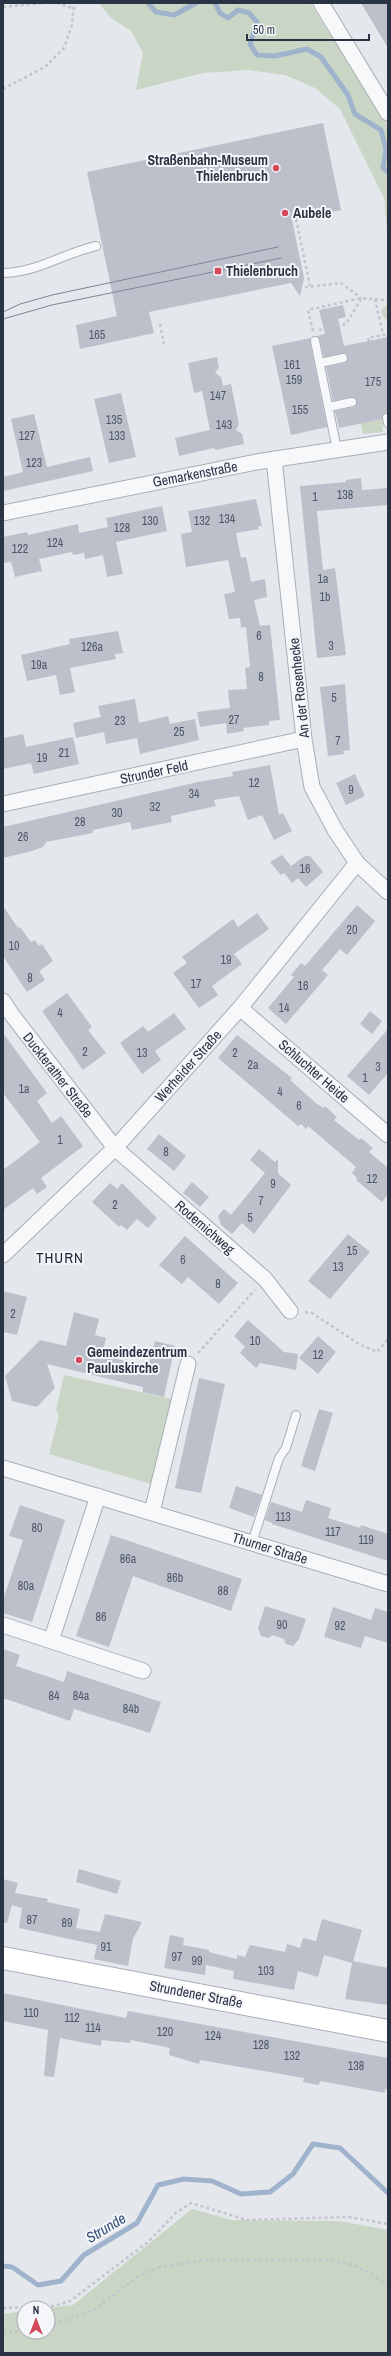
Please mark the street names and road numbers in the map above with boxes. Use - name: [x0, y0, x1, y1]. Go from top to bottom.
- street label: Gemarkenstraße: [151, 457, 239, 491]
- street label: An der Rosenhecke: [285, 637, 313, 740]
- street label: Strunder Feld: [118, 756, 190, 788]
- street label: Werheider Straße: [151, 1026, 225, 1106]
- street label: Duckterather Straße: [19, 1029, 97, 1121]
- street label: Schluchter Heide: [275, 1035, 353, 1107]
- street label: Rodemichweg: [171, 1196, 239, 1258]
- street label: Thurner Straße: [230, 1528, 310, 1568]
- street label: Strundener Straße: [148, 1976, 244, 2012]

